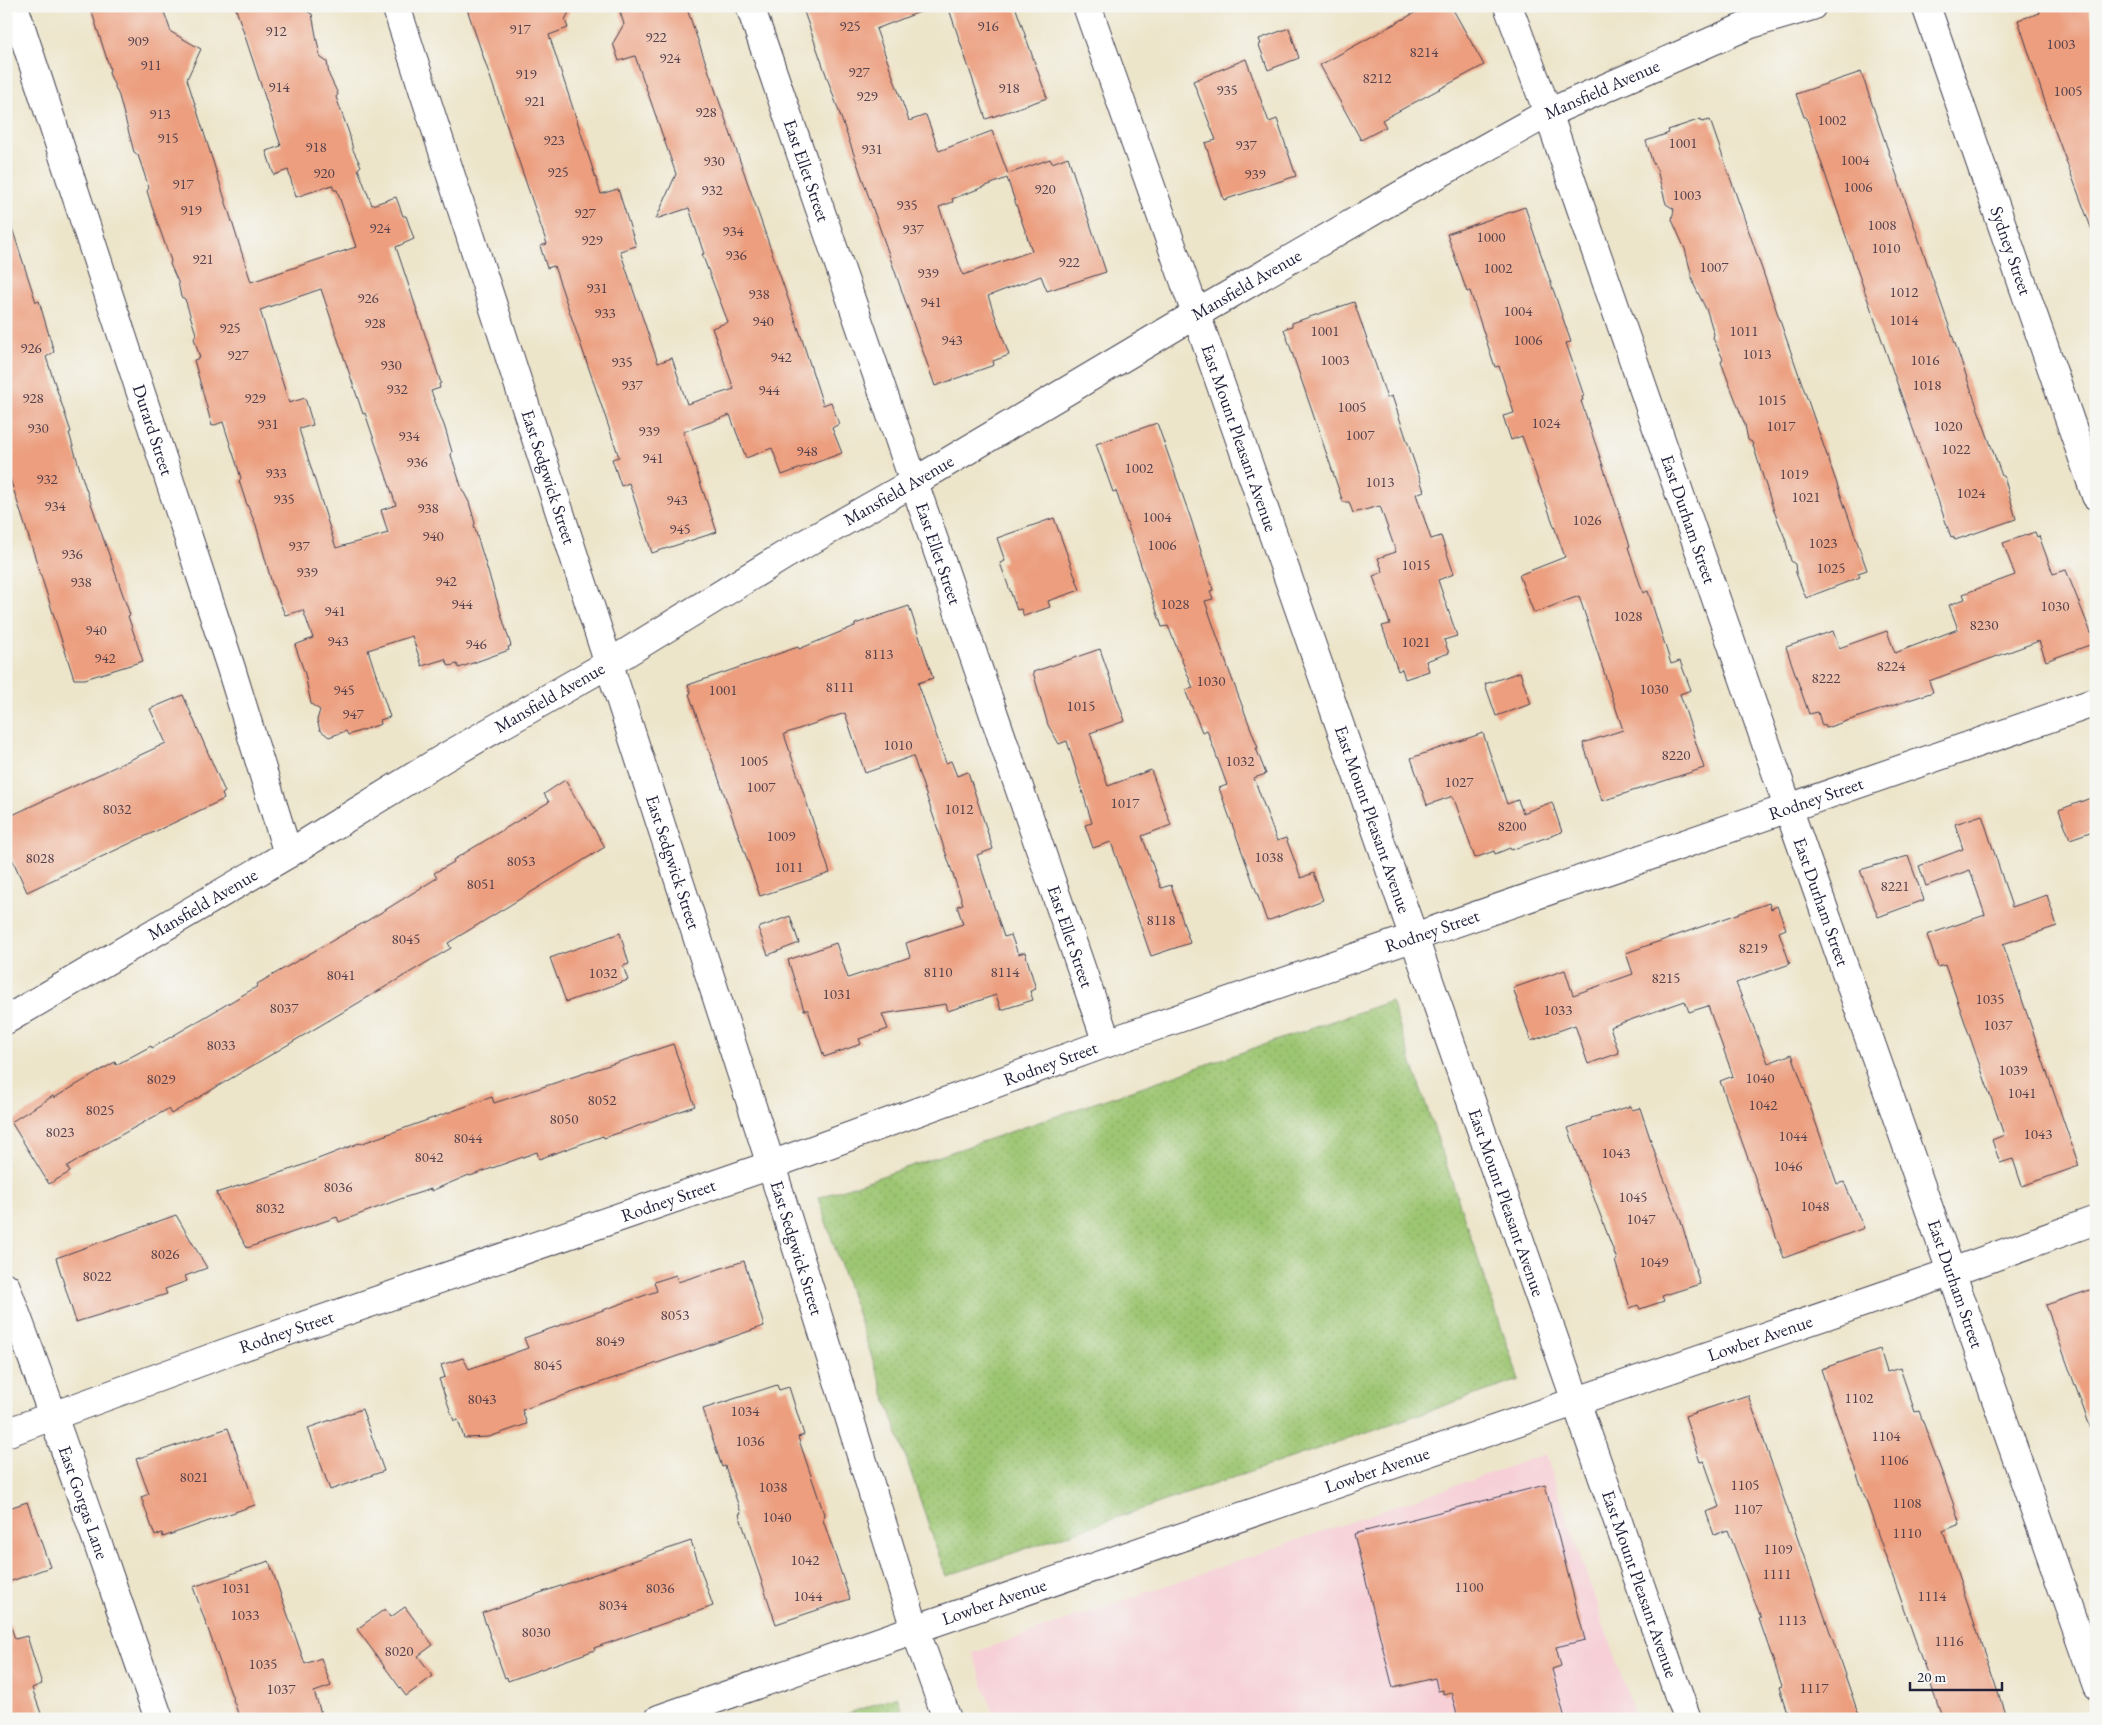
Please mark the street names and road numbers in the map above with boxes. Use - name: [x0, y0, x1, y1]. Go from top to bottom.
- street label: Mansfield Avenue: [1541, 54, 1663, 124]
- street label: East Ellet Street: [779, 116, 835, 225]
- street label: Sydney Street: [1985, 203, 2038, 298]
- street label: Mansfield Avenue: [1187, 243, 1305, 325]
- street label: East Mount Pleasant Avenue: [1196, 341, 1283, 535]
- street label: Durard Street: [128, 381, 179, 479]
- street label: East Sedgwick Street: [516, 407, 581, 547]
- street label: Mansfield Avenue: [839, 449, 958, 531]
- street label: East Durham Street: [1656, 452, 1722, 587]
- street label: East Ellet Street: [911, 499, 967, 608]
- street label: Mansfield Avenue: [490, 656, 609, 738]
- street label: East Mount Pleasant Avenue: [1330, 722, 1416, 916]
- street label: Rodney Street: [1765, 771, 1866, 825]
- street label: East Sedgwick Street: [641, 792, 706, 933]
- street label: East Durham Street: [1789, 834, 1855, 969]
- street label: Mansfield Avenue: [143, 863, 261, 945]
- street label: East Ellet Street: [1043, 882, 1099, 991]
- street label: Rodney Street: [1382, 903, 1483, 957]
- street label: Rodney Street: [1000, 1035, 1101, 1091]
- street label: East Mount Pleasant Avenue: [1464, 1106, 1550, 1299]
- street label: Rodney Street: [618, 1173, 719, 1227]
- street label: East Sedgwick Street: [766, 1178, 829, 1318]
- street label: East Durham Street: [1923, 1216, 1989, 1351]
- street label: Rodney Street: [236, 1304, 337, 1358]
- street label: Lowber Avenue: [1704, 1309, 1815, 1366]
- street label: Lowber Avenue: [1322, 1441, 1432, 1498]
- street label: East Gorgas Lane: [54, 1442, 114, 1562]
- street label: East Mount Pleasant Avenue: [1597, 1487, 1684, 1681]
- street label: Lowber Avenue: [939, 1573, 1049, 1630]

